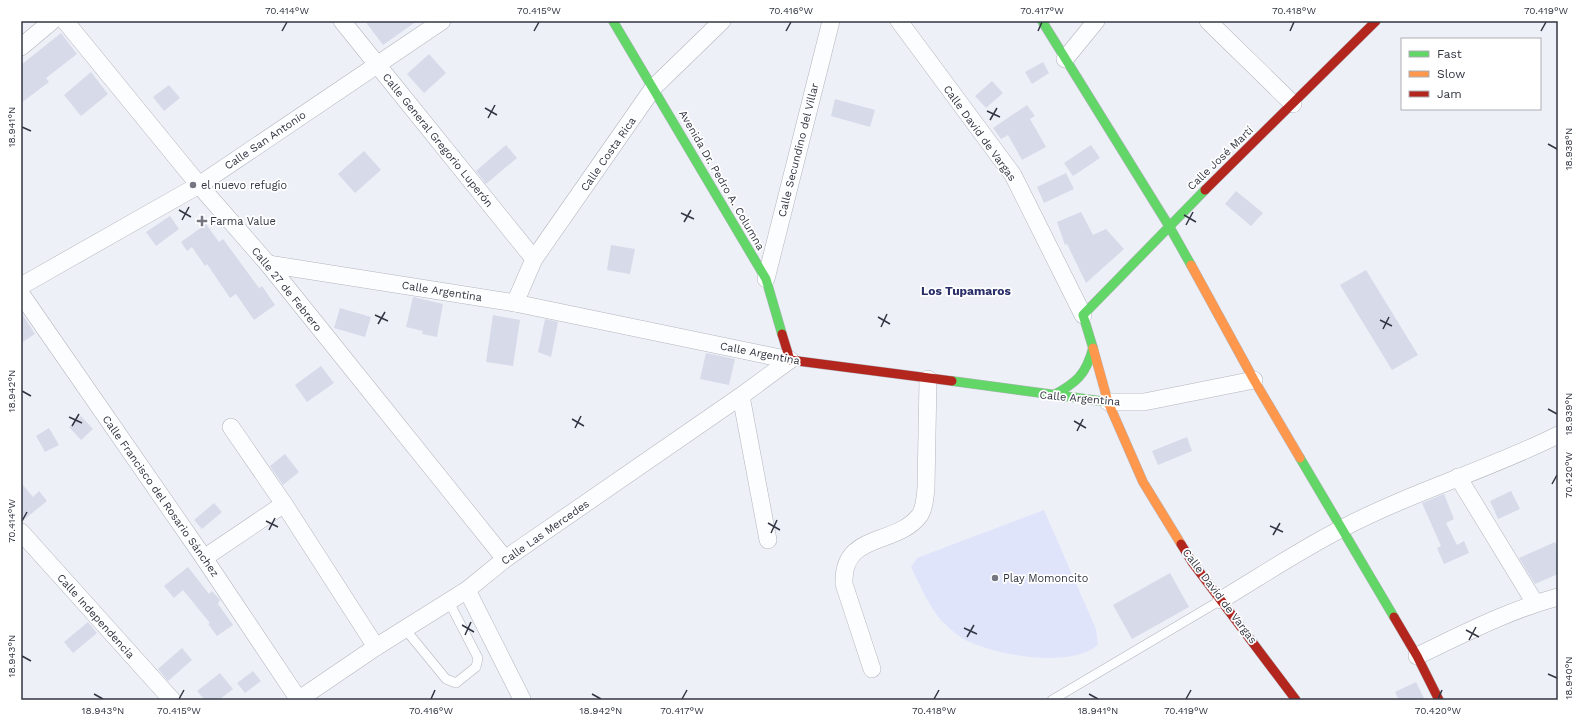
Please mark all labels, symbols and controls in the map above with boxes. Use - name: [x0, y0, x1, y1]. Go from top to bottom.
- text: 70.414°W: [265, 5, 309, 16]
- text: 70.415°W: [517, 5, 561, 16]
- text: 70.416°W: [769, 5, 813, 16]
- text: 70.417°W: [1020, 5, 1064, 16]
- text: 70.418°W: [1272, 5, 1316, 16]
- text: 70.419°W: [1524, 5, 1568, 16]
- legend: [1401, 38, 1541, 110]
- text: Fast: [1437, 47, 1462, 61]
- text: Slow: [1437, 67, 1465, 81]
- street label: Calle General Gregorio Luperón: [380, 71, 496, 210]
- street label: Calle Secundino del Villar: [776, 81, 822, 219]
- street label: Calle David de Vargas: [940, 83, 1019, 184]
- text: Jam: [1437, 87, 1462, 101]
- text: 18.941°N: [6, 107, 17, 147]
- street label: Calle San Antonio: [222, 108, 308, 172]
- street label: Avenida Dr. Pedro A. Columna: [676, 108, 767, 253]
- street label: Calle Costa Rica: [578, 115, 639, 194]
- street label: Calle José Martí: [1185, 124, 1256, 193]
- text: 18.938°N: [1563, 128, 1574, 170]
- place label: el nuevo refugio: [201, 179, 287, 192]
- marker: el nuevo refugio: [188, 180, 198, 190]
- place label: Farma Value: [210, 215, 276, 228]
- marker: Farma Value: [197, 216, 207, 226]
- street label: Calle 27 de Febrero: [249, 245, 324, 334]
- street label: Calle Argentina: [401, 279, 483, 304]
- district label: Los Tupamaros: [921, 284, 1012, 298]
- street label: Calle Argentina: [719, 339, 801, 368]
- text: 18.942°N: [6, 370, 17, 412]
- street label: Calle Argentina: [1039, 388, 1121, 409]
- text: 18.939°N: [1563, 393, 1574, 435]
- street label: Calle Francisco del Rosario Sánchez: [100, 413, 222, 580]
- text: 70.420°W: [1563, 451, 1574, 498]
- street label: Calle Las Mercedes: [499, 497, 592, 568]
- text: 70.414°W: [6, 499, 17, 543]
- street label: Calle David de Vargas: [1180, 546, 1260, 646]
- street label: Calle Independencia: [54, 571, 137, 661]
- place label: Play Momoncito: [1003, 572, 1088, 585]
- marker: Play Momoncito: [990, 573, 1000, 583]
- text: 18.943°N: [6, 635, 17, 677]
- text: 18.940°N: [1563, 656, 1574, 700]
- text: 18.943°N: [82, 705, 124, 716]
- text: 70.415°W: [157, 705, 201, 716]
- text: 70.416°W: [409, 705, 453, 716]
- text: 18.942°N: [580, 705, 622, 716]
- text: 70.417°W: [660, 705, 704, 716]
- text: 70.418°W: [912, 705, 956, 716]
- text: 18.941°N: [1078, 705, 1118, 716]
- text: 70.419°W: [1164, 705, 1208, 716]
- text: 70.420°W: [1415, 705, 1462, 716]

